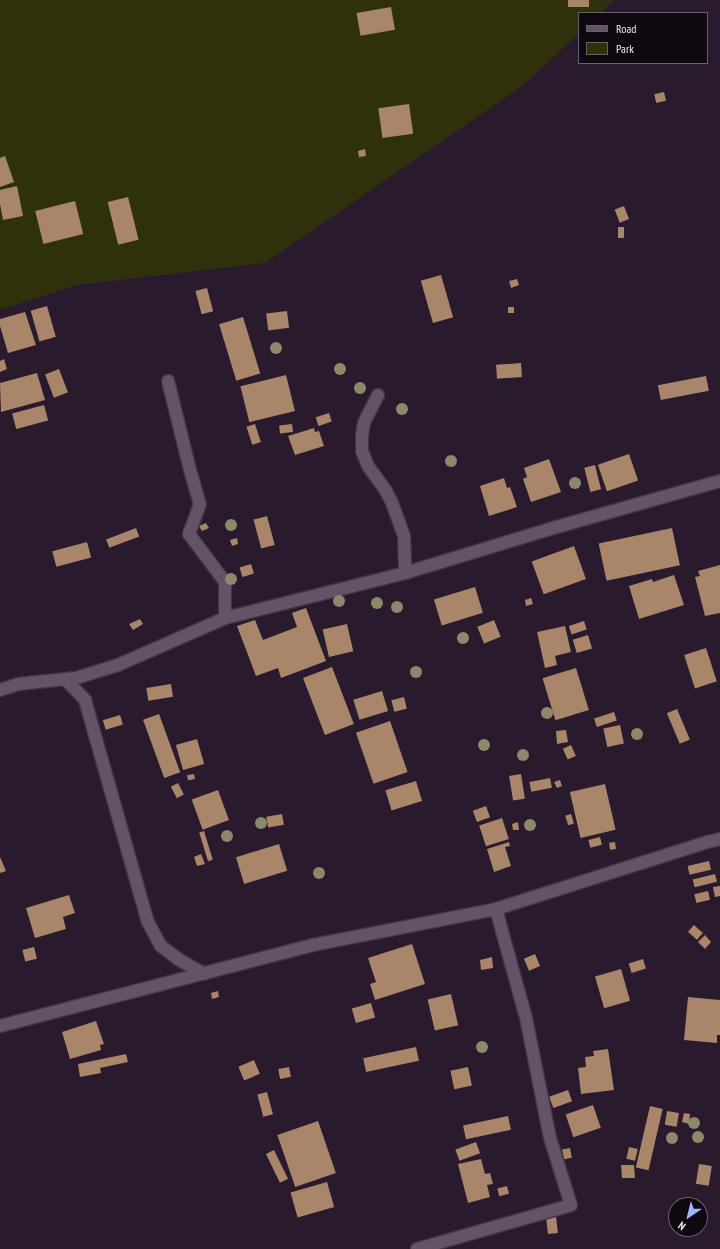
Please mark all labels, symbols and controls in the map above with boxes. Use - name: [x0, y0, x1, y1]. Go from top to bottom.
- legend: [578, 12, 708, 64]
- text: Road: [616, 21, 636, 36]
- text: Park: [616, 41, 634, 56]
- north arrow: [668, 1197, 708, 1237]
- text: N: [675, 1219, 688, 1233]

